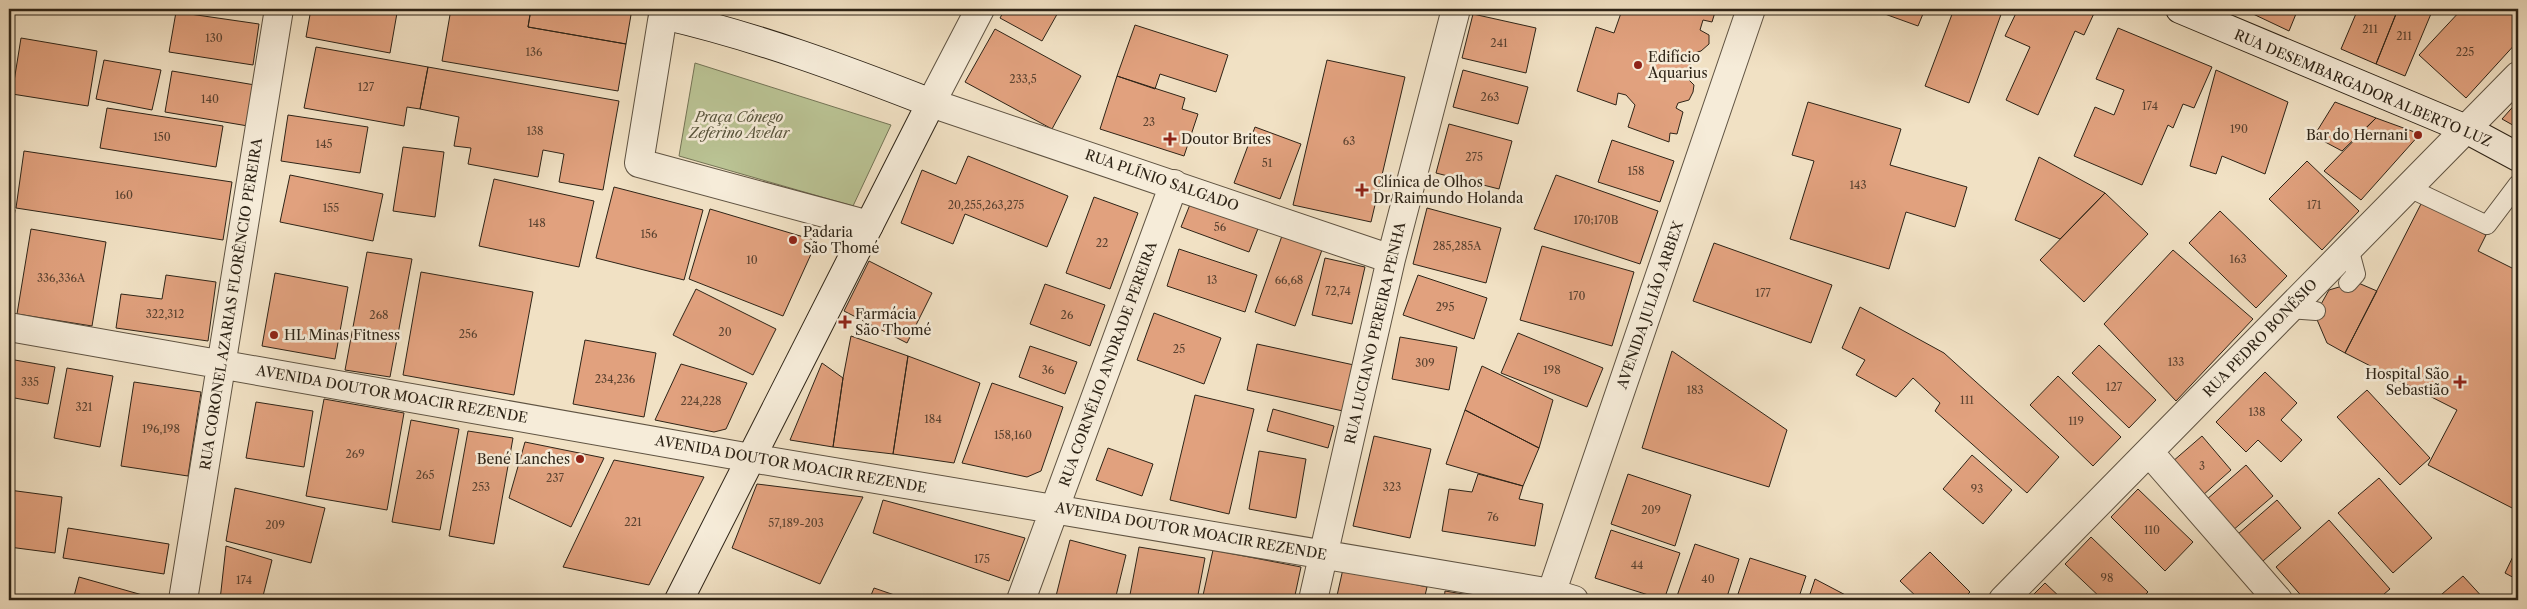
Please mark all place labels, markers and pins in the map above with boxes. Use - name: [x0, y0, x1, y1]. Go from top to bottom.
- place label: Edifício Aquarius: [1647, 48, 1708, 82]
- marker: Edifício Aquarius: [1632, 59, 1644, 71]
- place label: Bar do Hernani: [2306, 126, 2408, 144]
- marker: Bar do Hernani: [2412, 129, 2424, 141]
- place label: Doutor Brites: [1181, 130, 1271, 148]
- marker: Doutor Brites: [1163, 132, 1177, 146]
- place label: Clínica de Olhos Dr Raimundo Holanda: [1373, 173, 1524, 207]
- marker: Clínica de Olhos Dr Raimundo Holanda: [1355, 183, 1369, 197]
- place label: Padaria São Thomé: [803, 223, 880, 257]
- marker: Padaria São Thomé: [787, 234, 799, 246]
- place label: Farmácia São Thomé: [855, 305, 932, 339]
- marker: Farmácia São Thomé: [839, 316, 851, 328]
- place label: HL Minas Fitness: [284, 326, 400, 344]
- marker: HL Minas Fitness: [268, 329, 280, 341]
- place label: Hospital São Sebastião: [2365, 365, 2449, 399]
- marker: Hospital São Sebastião: [2453, 375, 2467, 389]
- place label: Bené Lanches: [477, 450, 570, 468]
- marker: Bené Lanches: [574, 453, 586, 465]

